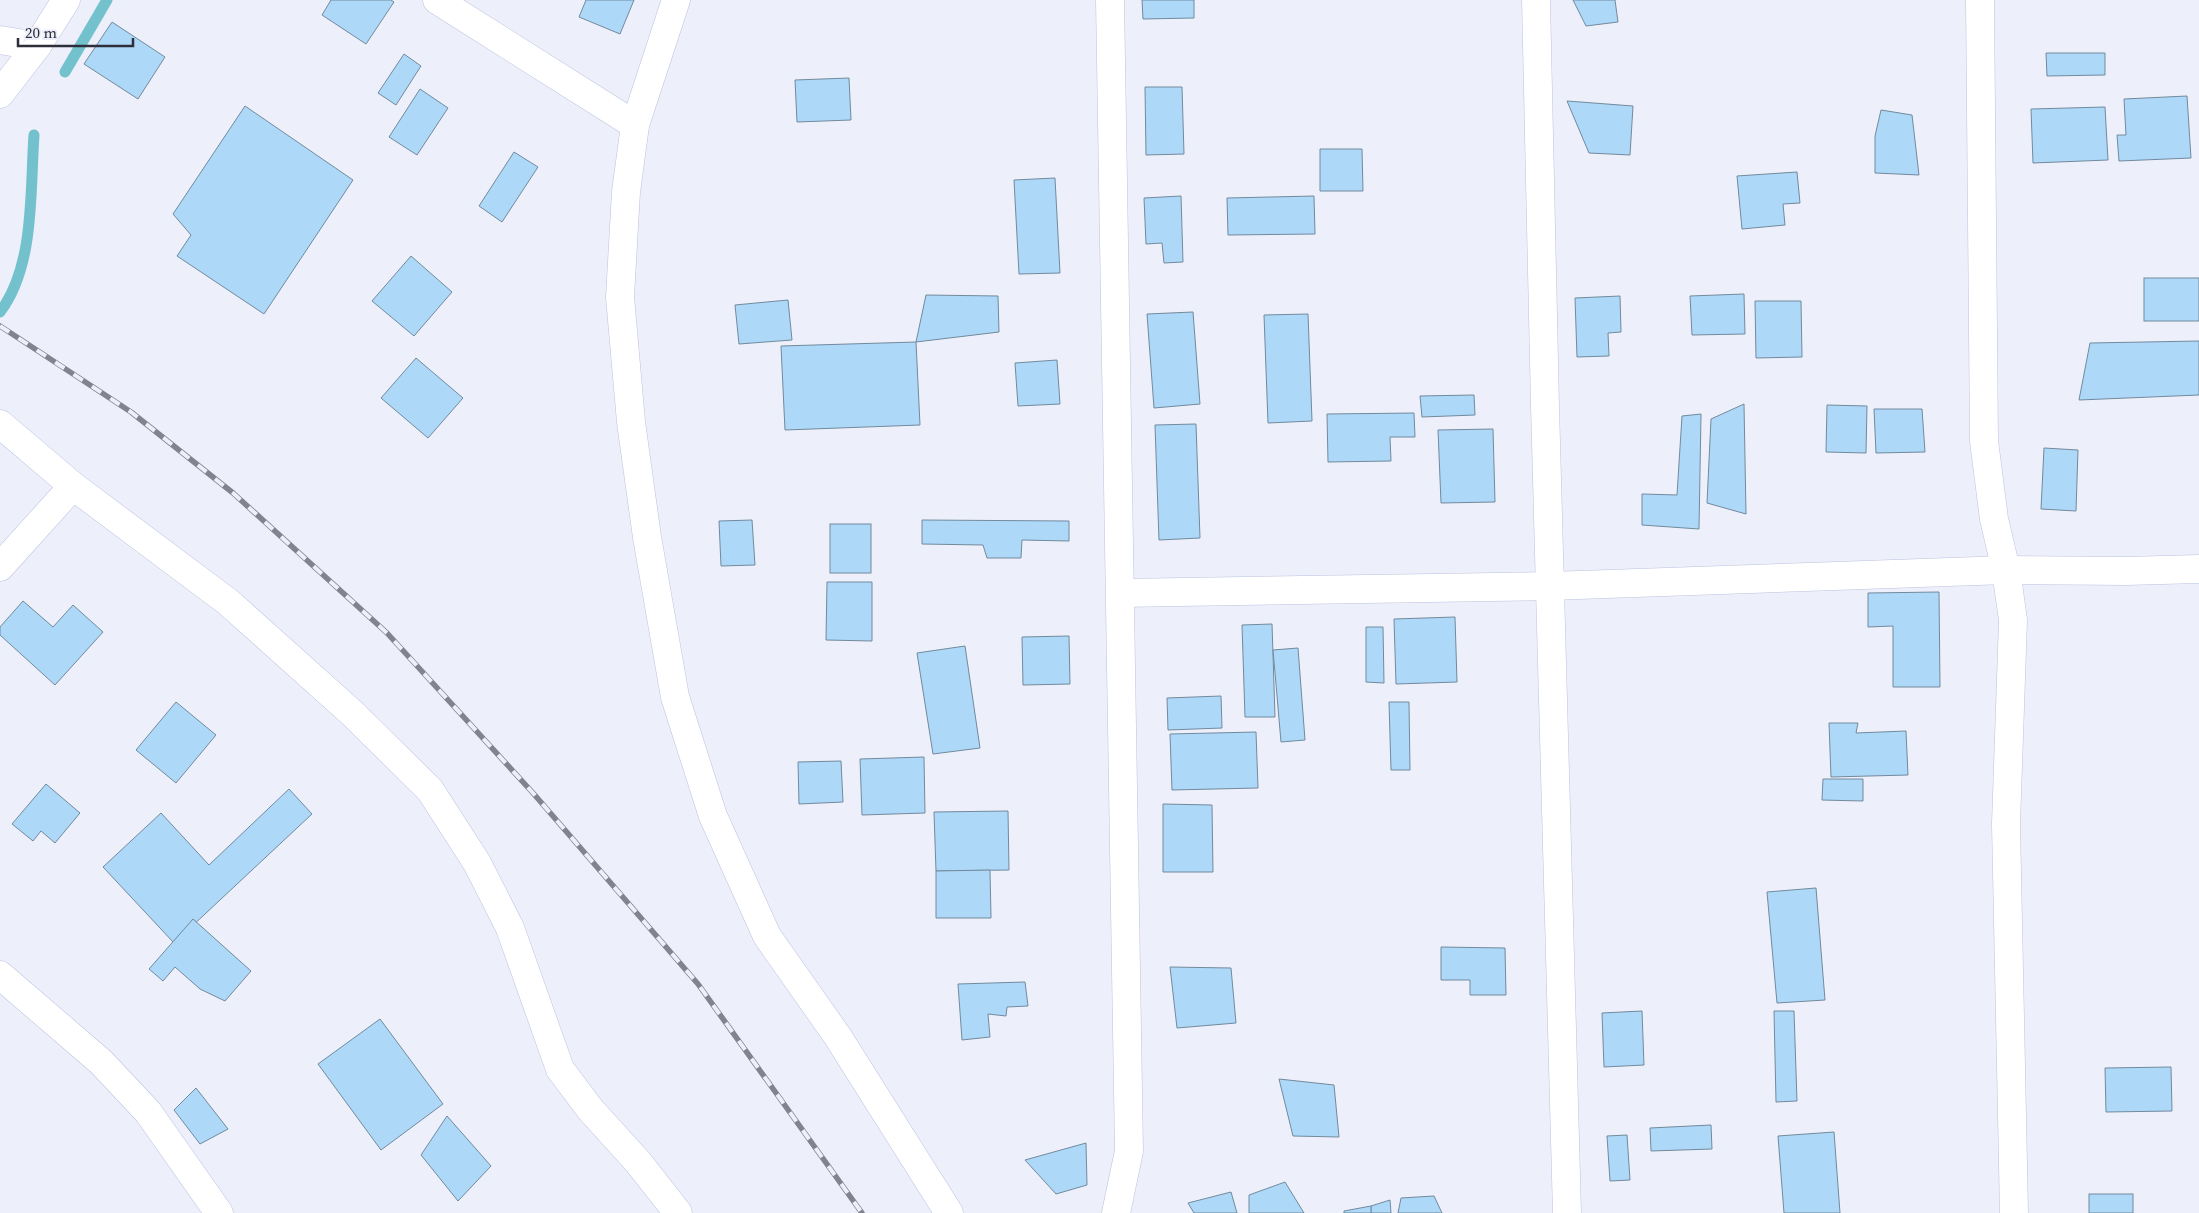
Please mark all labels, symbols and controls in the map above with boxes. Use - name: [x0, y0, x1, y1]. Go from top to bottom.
- scale bar: [18, 15, 132, 47]
- text: 20 m: [25, 22, 57, 43]

